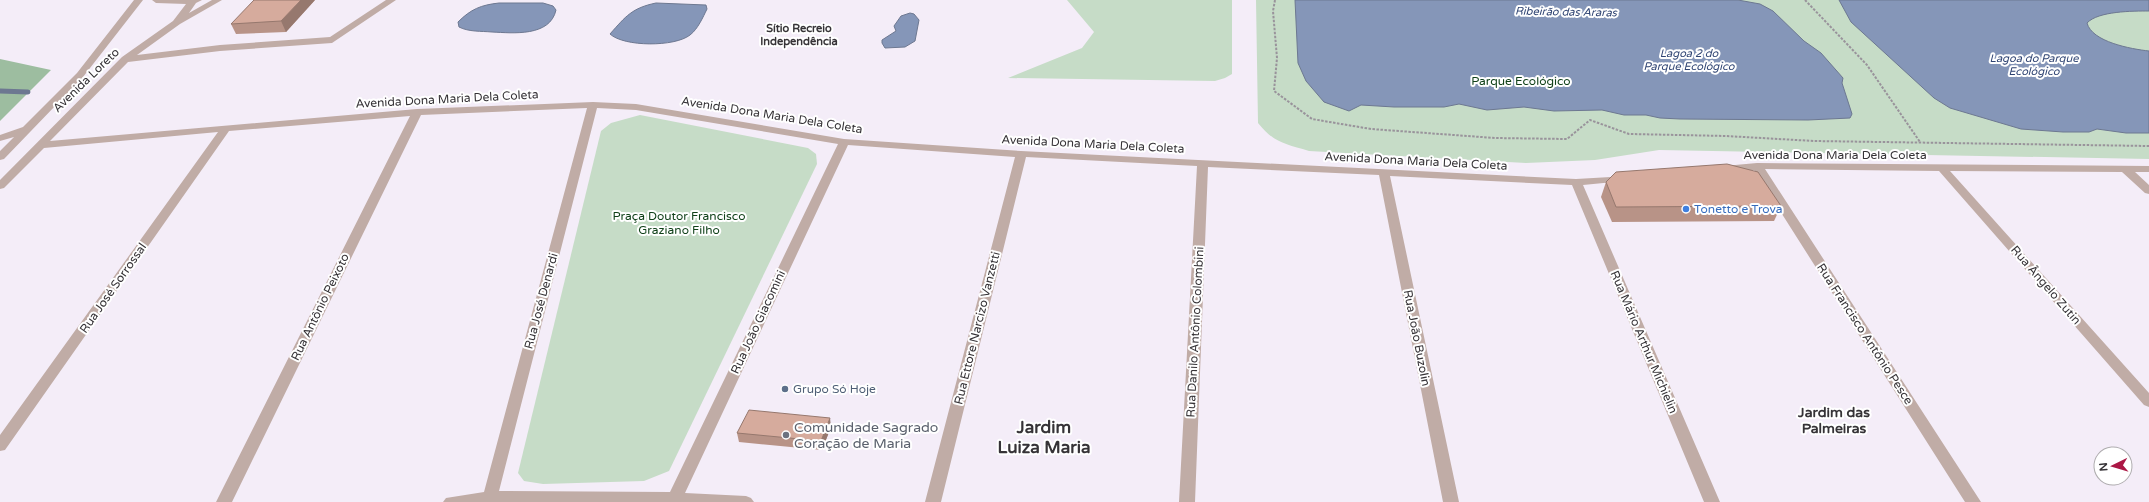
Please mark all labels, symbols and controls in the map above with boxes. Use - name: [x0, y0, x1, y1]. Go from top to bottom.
- water label: Ribeirão das Araras: [1515, 5, 1618, 19]
- district label: Sítio Recreio Independência: [760, 22, 838, 49]
- street label: Avenida Loreto: [50, 45, 122, 115]
- water label: Lagoa 2 do Parque Ecológico: [1643, 47, 1736, 73]
- water label: Lagoa do Parque Ecológico: [1990, 52, 2079, 78]
- park label: Parque Ecológico: [1471, 74, 1571, 88]
- street label: Avenida Dona Maria Dela Coleta: [355, 87, 539, 111]
- street label: Avenida Dona Maria Dela Coleta: [680, 94, 864, 136]
- street label: Avenida Dona Maria Dela Coleta: [1001, 132, 1185, 156]
- street label: Avenida Dona Maria Dela Coleta: [1743, 148, 1927, 162]
- street label: Avenida Dona Maria Dela Coleta: [1324, 149, 1508, 173]
- place label: Tonetto e Trova: [1694, 202, 1783, 216]
- marker: Tonetto e Trova: [1681, 204, 1691, 214]
- park label: Praça Doutor Francisco Graziano Filho: [613, 209, 745, 237]
- street label: Rua José Sorrossal: [77, 240, 149, 336]
- street label: Rua Ângelo Zutin: [2008, 243, 2084, 327]
- street label: Rua Danilo Antônio Colombini: [1184, 246, 1206, 418]
- street label: Rua Ettore Narcizo Vanzetti: [951, 250, 1003, 406]
- street label: Rua Antônio Peixoto: [288, 251, 352, 363]
- street label: Rua José Denardi: [521, 251, 561, 351]
- street label: Rua Francisco Antônio Pesce: [1814, 261, 1916, 407]
- street label: Rua João Giacomini: [728, 268, 788, 376]
- street label: Rua Mário Arthur Michielin: [1608, 269, 1680, 415]
- street label: Rua João Buzolin: [1401, 289, 1433, 387]
- place label: Grupo Só Hoje: [793, 382, 876, 396]
- marker: Grupo Só Hoje: [780, 384, 790, 394]
- district label: Jardim das Palmeiras: [1797, 404, 1870, 437]
- district label: Jardim Luiza Maria: [997, 417, 1091, 458]
- place label: Comunidade Sagrado Coração de Maria: [794, 419, 938, 452]
- marker: Comunidade Sagrado Coração de Maria: [781, 430, 791, 440]
- north arrow: [2093, 446, 2133, 486]
- text: N: [2097, 462, 2110, 472]

